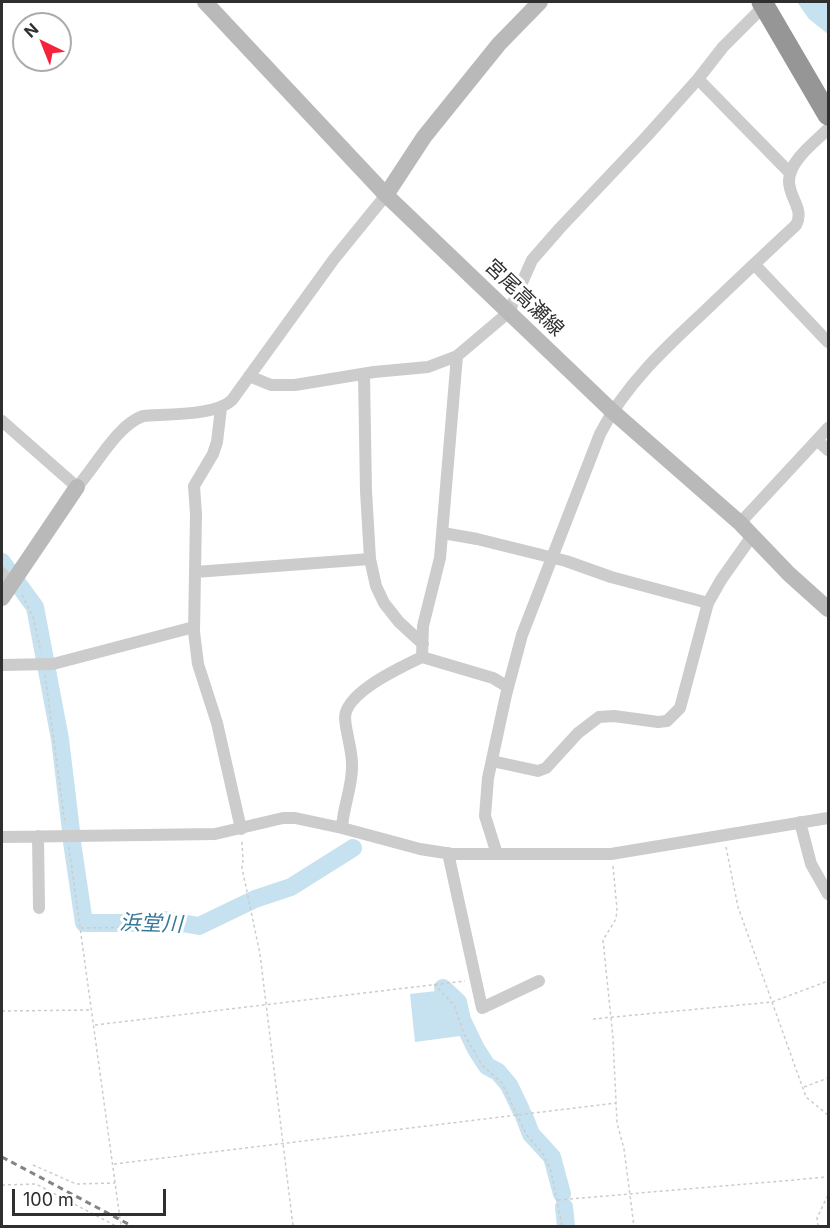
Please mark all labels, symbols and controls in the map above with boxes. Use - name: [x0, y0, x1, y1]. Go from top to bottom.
- north arrow: [12, 12, 72, 72]
- text: N: [20, 19, 42, 42]
- street label: 宮尾高瀬線: [480, 255, 568, 341]
- water label: 浜堂川: [119, 910, 183, 938]
- scale bar: [15, 1177, 170, 1215]
- text: 100 m: [23, 1189, 74, 1210]

